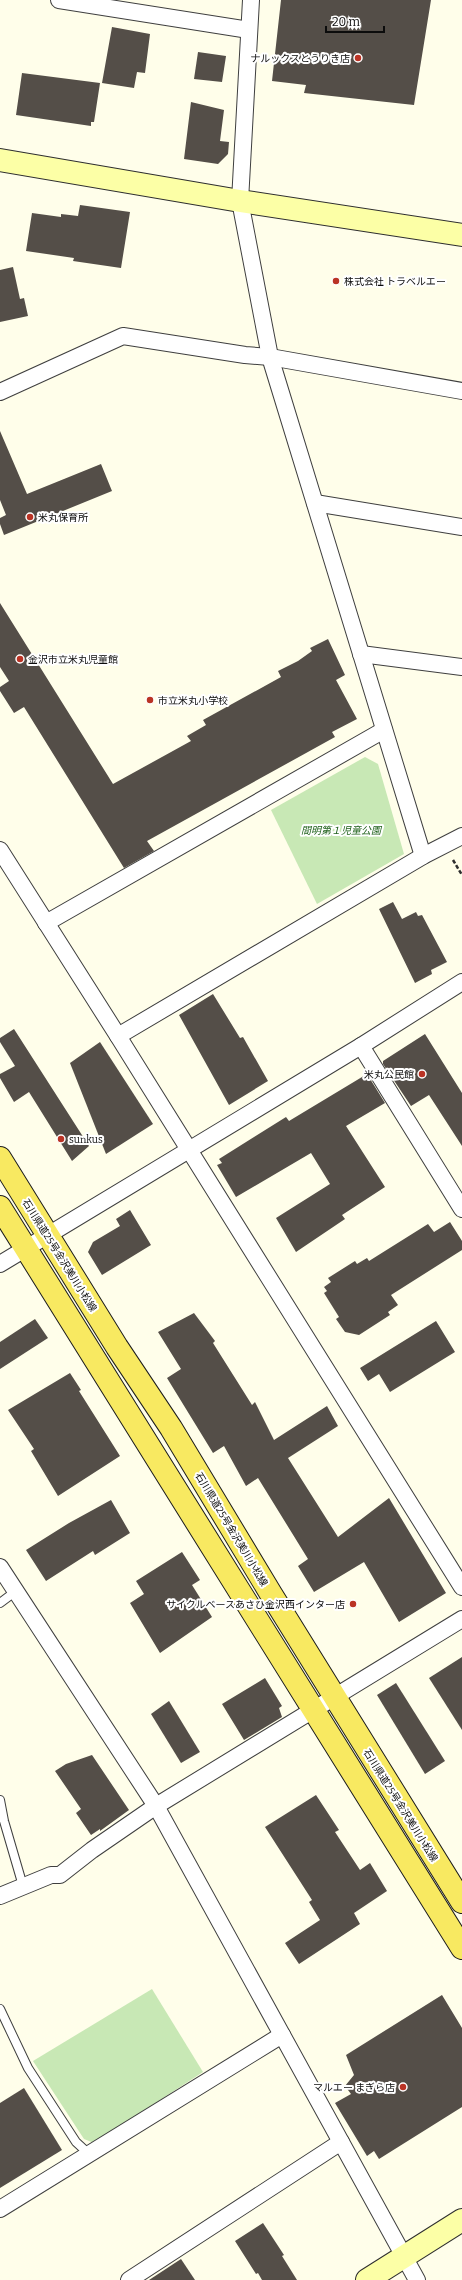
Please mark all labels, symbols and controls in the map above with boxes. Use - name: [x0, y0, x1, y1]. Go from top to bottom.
- scale bar: [326, 8, 384, 34]
- text: 20 m: [332, 15, 361, 29]
- place label: ナルックスとうりき店: [250, 53, 350, 65]
- marker: ナルックスとうりき店: [353, 53, 363, 63]
- marker: 株式会社 トラベルエー: [331, 276, 341, 286]
- place label: 株式会社 トラベルエー: [344, 276, 446, 288]
- marker: 米丸保育所: [25, 512, 35, 522]
- place label: 米丸保育所: [38, 512, 88, 524]
- marker: 金沢市立米丸児童館: [15, 654, 25, 664]
- place label: 金沢市立米丸児童館: [28, 654, 118, 666]
- marker: 市立米丸小学校: [145, 695, 155, 705]
- place label: 市立米丸小学校: [158, 695, 228, 707]
- park label: 間明第１児童公園: [301, 825, 383, 837]
- place label: 米丸公民館: [364, 1069, 414, 1081]
- marker: 米丸公民館: [417, 1069, 427, 1079]
- marker: sunkus: [56, 1134, 66, 1144]
- place label: sunkus: [69, 1134, 103, 1146]
- street label: 石川県道25号金沢美川小松線: [19, 1197, 99, 1314]
- street label: 石川県道25号金沢美川小松線: [192, 1470, 270, 1589]
- place label: サイクルベースあさひ金沢西インター店: [166, 1599, 345, 1611]
- marker: サイクルベースあさひ金沢西インター店: [348, 1599, 358, 1609]
- street label: 石川県道25号金沢美川小松線: [360, 1747, 440, 1864]
- place label: マルエー まぎら店: [313, 2082, 395, 2094]
- marker: マルエー まぎら店: [398, 2082, 408, 2092]

